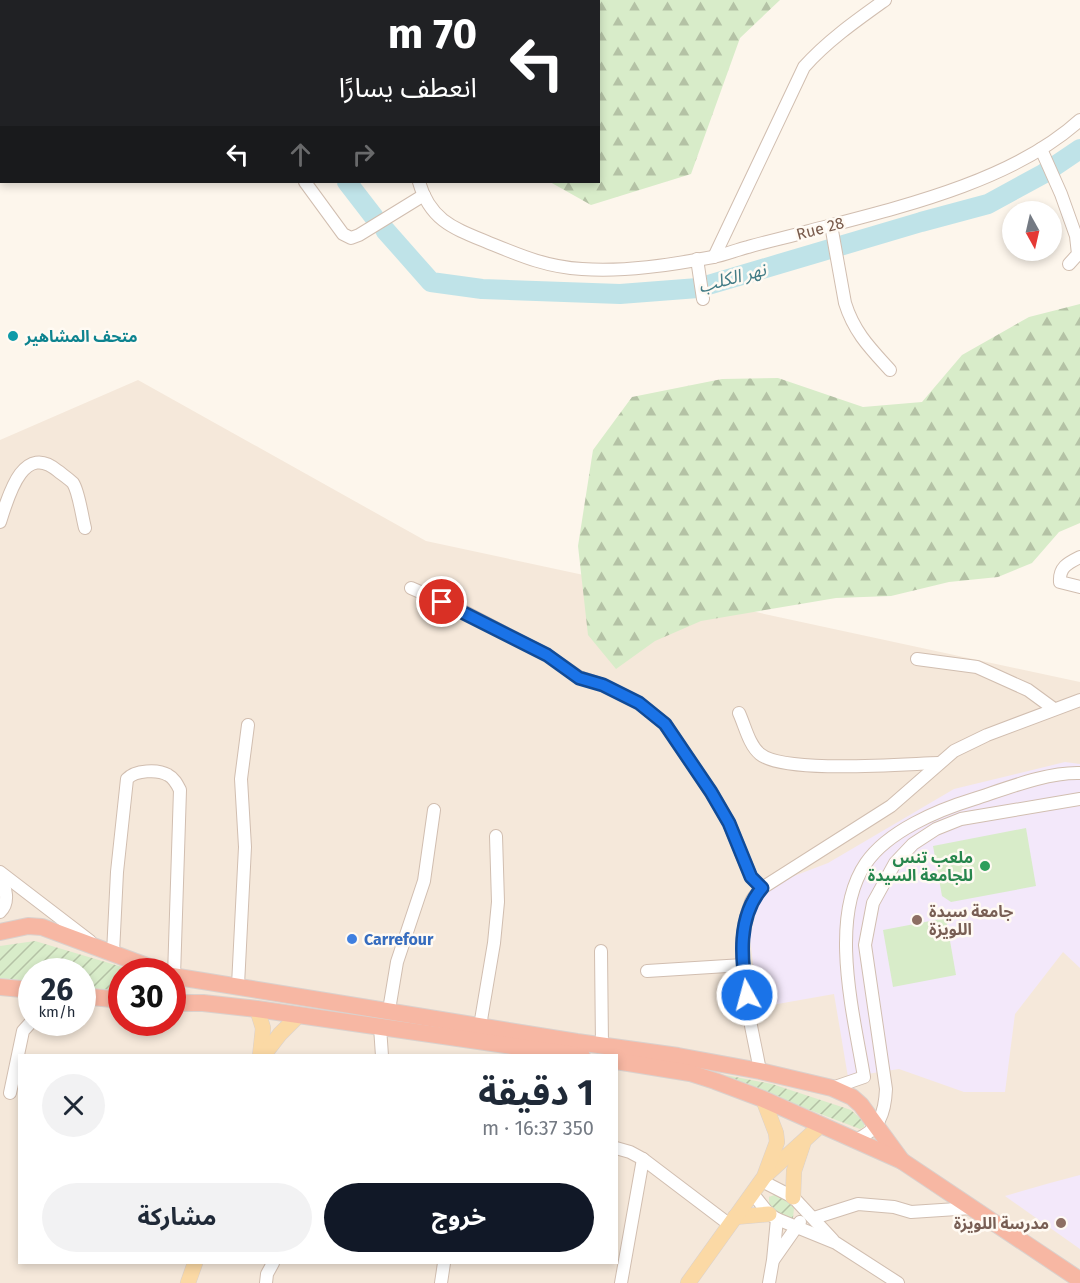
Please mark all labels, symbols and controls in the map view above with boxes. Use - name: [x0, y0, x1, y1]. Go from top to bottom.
- text: 70 m: [388, 9, 477, 59]
- icon: left: [498, 24, 576, 102]
- text: انعطف يسارًا: [339, 72, 477, 104]
- icon: left: [221, 138, 254, 171]
- icon: ahead: [284, 138, 317, 171]
- icon: right: [347, 138, 380, 171]
- north arrow: [1002, 201, 1062, 261]
- map controls: [1002, 201, 1062, 261]
- street label: Rue 28: [794, 213, 846, 244]
- water label: نهر الكلب: [696, 258, 770, 298]
- place label: متحف المشاهير: [24, 327, 137, 346]
- marker: متحف المشاهير: [6, 329, 20, 343]
- pin: [416, 576, 467, 627]
- icon: arrive: [425, 585, 458, 618]
- place label: ملعب تنس للجامعة السيدة: [868, 848, 973, 885]
- marker: ملعب تنس للجامعة السيدة: [978, 859, 992, 873]
- place label: جامعة سيدة اللويزة: [929, 902, 1013, 939]
- marker: جامعة سيدة اللويزة: [910, 913, 924, 927]
- place label: Carrefour: [364, 930, 434, 949]
- marker: Carrefour: [345, 932, 359, 946]
- speed limit sign: 30: [108, 958, 186, 1036]
- position arrow: [715, 963, 779, 1027]
- text: 26: [41, 972, 73, 1008]
- text: km/h: [38, 1003, 76, 1021]
- text: 1 دقيقة: [478, 1071, 594, 1115]
- button: close: [42, 1074, 105, 1137]
- text: 350 m · 16:37: [482, 1116, 594, 1140]
- button: مشاركة: [42, 1183, 312, 1252]
- button: خروج: [324, 1183, 594, 1252]
- place label: مدرسة اللويزة: [954, 1214, 1049, 1233]
- marker: مدرسة اللويزة: [1054, 1216, 1068, 1230]

